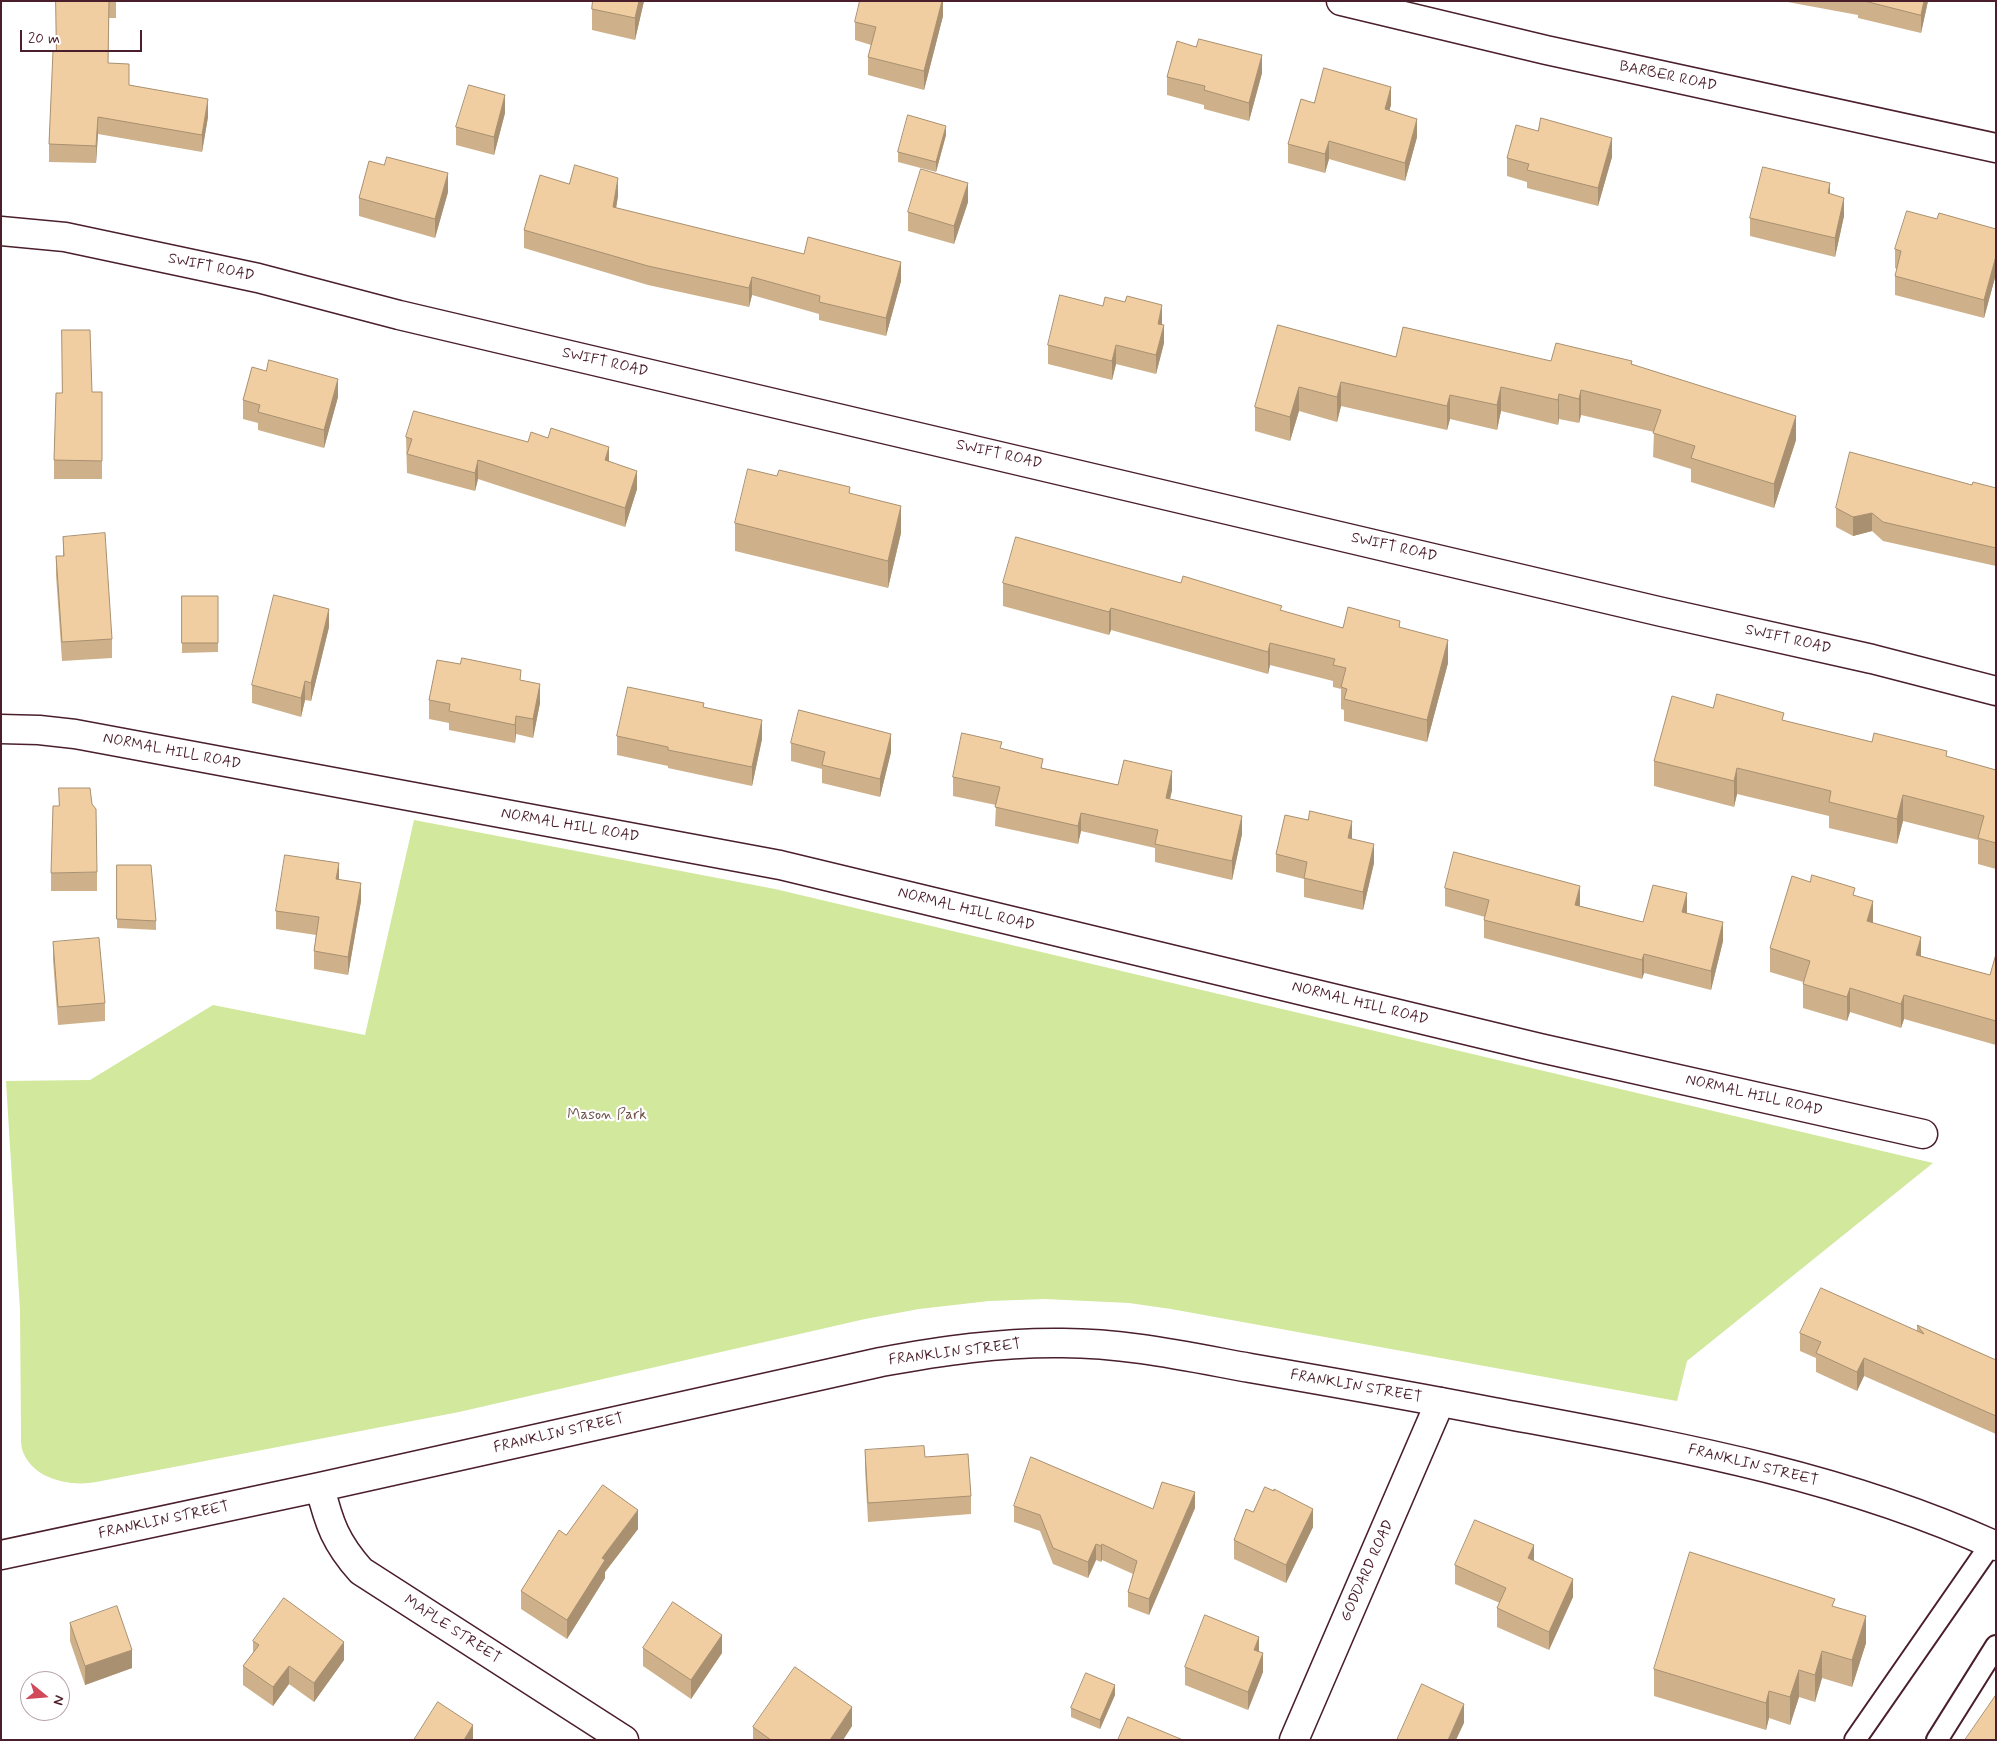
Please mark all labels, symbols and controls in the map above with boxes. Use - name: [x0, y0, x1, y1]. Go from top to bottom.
- scale bar: [22, 20, 145, 52]
- text: 20 m: [28, 29, 60, 49]
- street label: BARBER ROAD: [1618, 58, 1718, 96]
- street label: SWIFT ROAD: [166, 250, 256, 286]
- street label: SWIFT ROAD: [560, 344, 650, 382]
- street label: SWIFT ROAD: [954, 436, 1044, 474]
- street label: SWIFT ROAD: [1349, 529, 1439, 567]
- street label: SWIFT ROAD: [1743, 621, 1833, 659]
- street label: NORMAL HILL ROAD: [101, 730, 243, 774]
- street label: NORMAL HILL ROAD: [499, 805, 641, 847]
- street label: NORMAL HILL ROAD: [896, 884, 1036, 936]
- street label: NORMAL HILL ROAD: [1290, 978, 1430, 1030]
- street label: NORMAL HILL ROAD: [1684, 1071, 1824, 1121]
- park label: Mason Park: [567, 1107, 647, 1125]
- street label: FRANKLIN STREET: [888, 1336, 1022, 1370]
- street label: FRANKLIN STREET: [1289, 1367, 1423, 1407]
- street label: FRANKLIN STREET: [492, 1410, 626, 1458]
- street label: FRANKLIN STREET: [1686, 1441, 1820, 1491]
- street label: FRANKLIN STREET: [97, 1498, 231, 1544]
- street label: GODDARD ROAD: [1338, 1517, 1398, 1625]
- street label: MAPLE STREET: [400, 1592, 504, 1668]
- north arrow: [20, 1671, 70, 1721]
- text: N: [48, 1693, 68, 1707]

